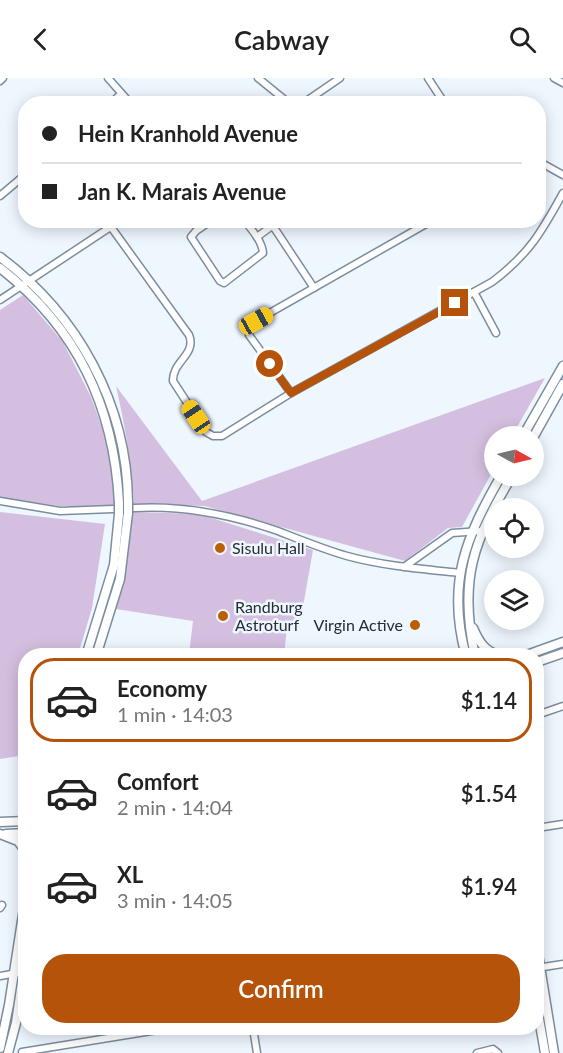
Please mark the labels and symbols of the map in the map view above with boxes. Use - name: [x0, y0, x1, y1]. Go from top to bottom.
- route end: [441, 289, 468, 316]
- car: [236, 304, 276, 338]
- route start: [256, 350, 283, 377]
- car: [178, 397, 214, 437]
- north arrow: [484, 426, 544, 486]
- place label: Sisulu Hall: [232, 538, 305, 557]
- marker: Sisulu Hall: [213, 541, 227, 555]
- place label: Randburg Astroturf: [235, 597, 303, 634]
- marker: Randburg Astroturf: [216, 609, 230, 623]
- place label: Virgin Active: [313, 615, 403, 634]
- marker: Virgin Active: [408, 618, 422, 632]

